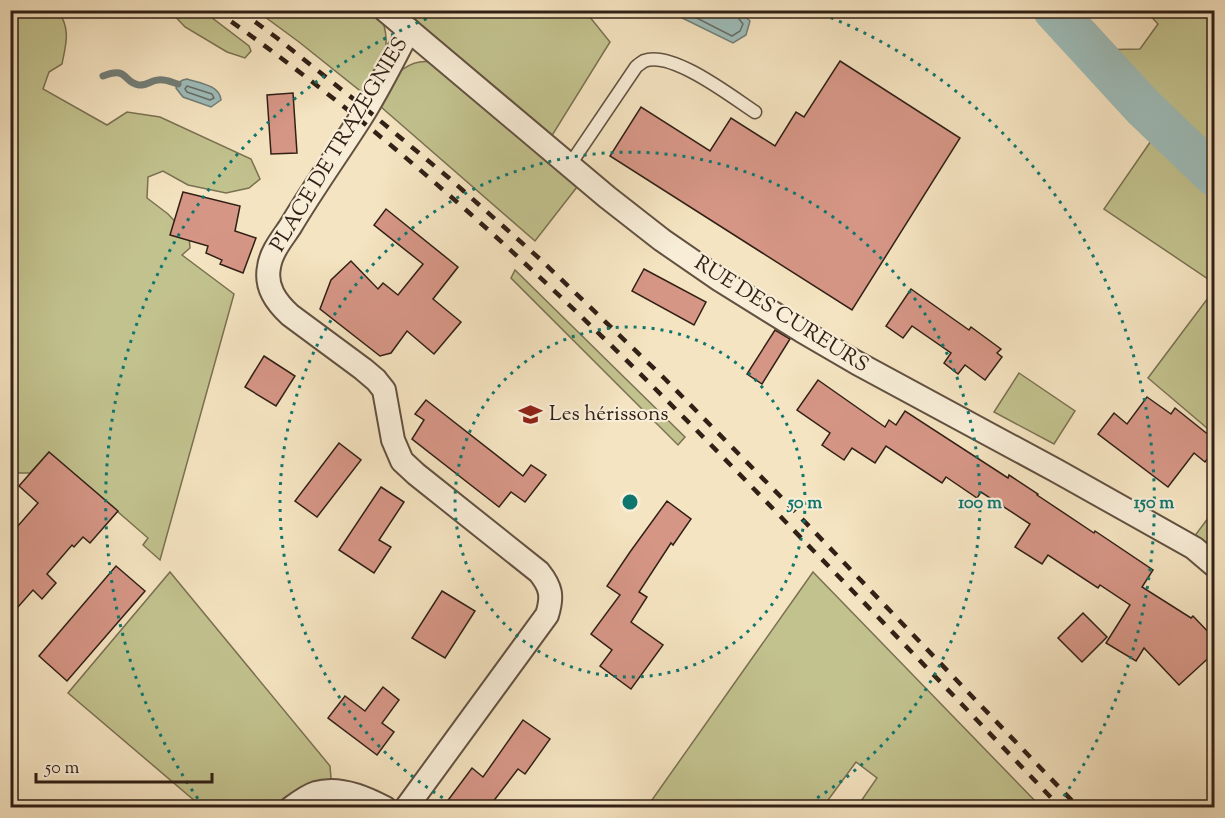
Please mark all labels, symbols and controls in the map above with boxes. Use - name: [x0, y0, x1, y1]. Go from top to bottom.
- street label: PLACE DE TRAZEGNIES: [264, 32, 416, 258]
- street label: RUE DES CUREURS: [688, 249, 874, 381]
- place label: Les hérissons: [549, 400, 669, 430]
- school or university icon: Les hérissons: [518, 402, 544, 428]
- text: 50 m: [786, 491, 822, 517]
- text: 100 m: [958, 491, 1002, 517]
- text: 150 m: [1134, 491, 1174, 517]
- centre of rings: [620, 492, 640, 512]
- scale bar: [36, 746, 212, 784]
- text: 50 m: [44, 756, 80, 782]

